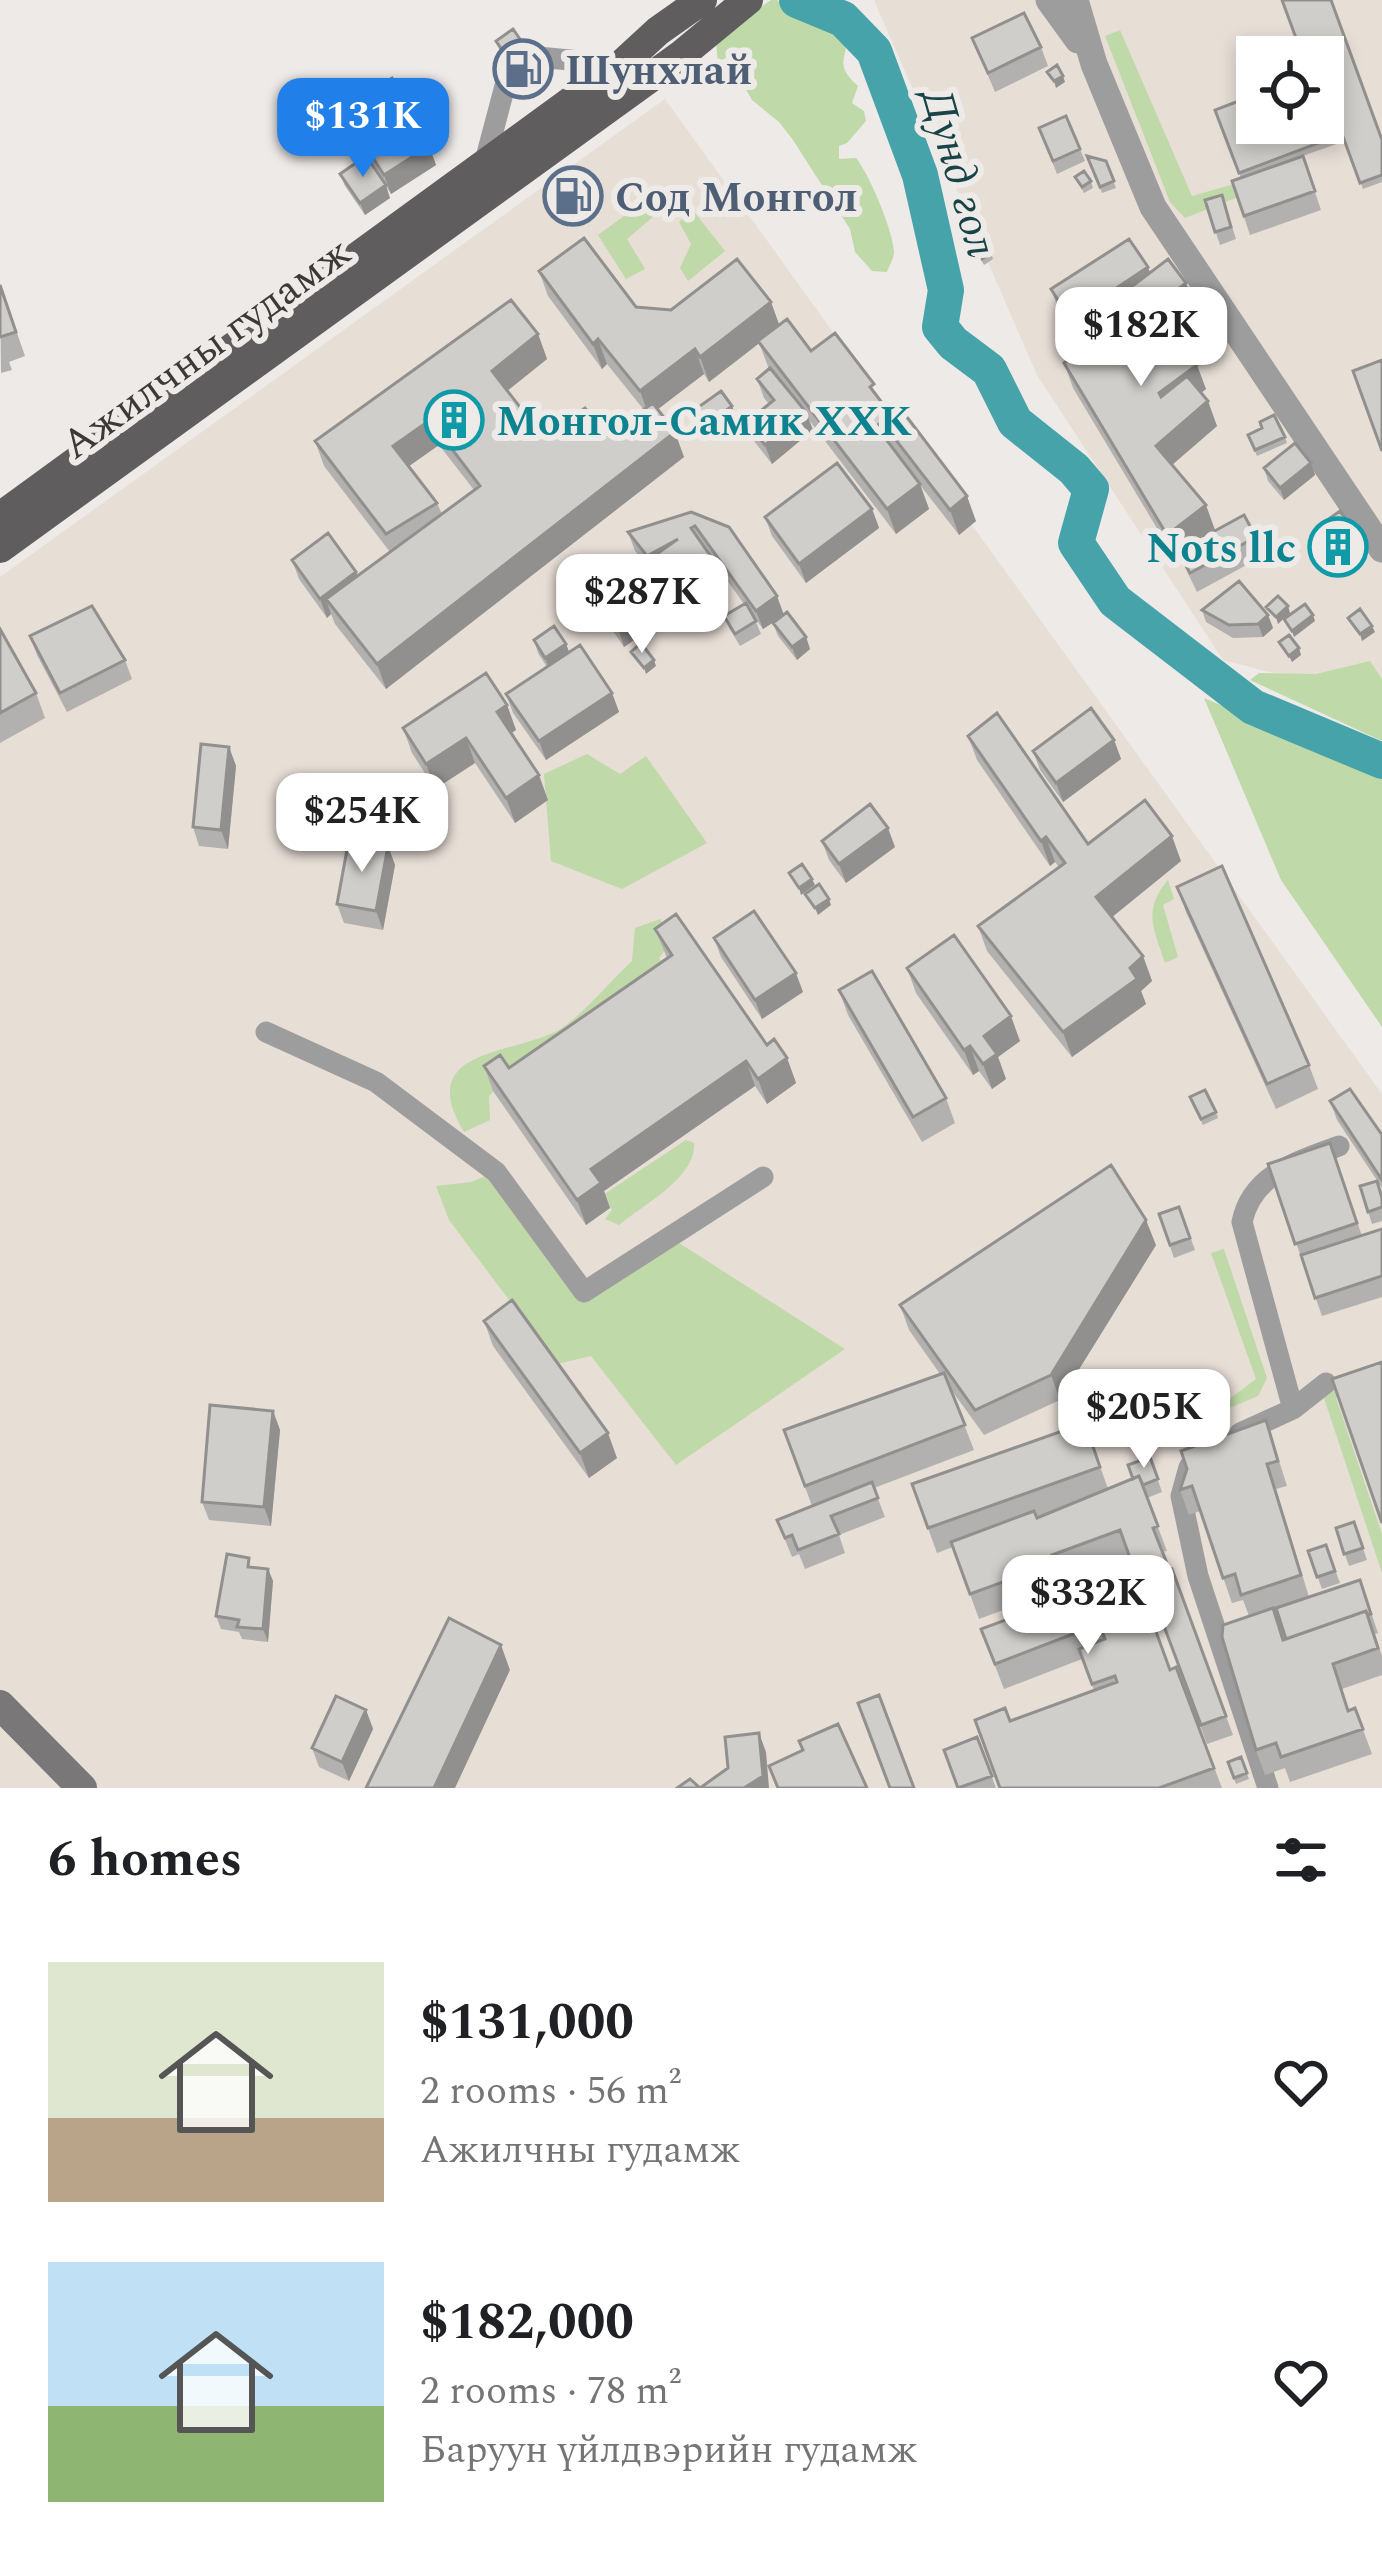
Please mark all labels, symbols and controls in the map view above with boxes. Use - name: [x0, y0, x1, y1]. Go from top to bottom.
- map controls: [1236, 36, 1344, 144]
- button: locate: [1236, 36, 1344, 144]
- fuel station icon: Шунхлай: [492, 38, 554, 100]
- place label: Шунхлай: [565, 40, 752, 103]
- pin: $131K: [279, 78, 447, 180]
- water label: Дунд гол: [901, 78, 1016, 265]
- text: $131K: [304, 87, 422, 146]
- fuel station icon: Сод Монгол: [542, 165, 604, 227]
- place label: Сод Монгол: [615, 167, 858, 230]
- street label: Ажилчны гудамж: [48, 222, 365, 476]
- pin: $182K: [1057, 287, 1225, 389]
- text: $182K: [1082, 296, 1200, 355]
- building icon: Монгол-Самик ХХК: [423, 389, 485, 451]
- place label: Монгол-Самик ХХК: [496, 391, 913, 454]
- building icon: Nots llc: [1307, 516, 1369, 578]
- place label: Nots llc: [1146, 518, 1296, 581]
- pin: $287K: [558, 554, 726, 656]
- text: $287K: [583, 563, 701, 622]
- pin: $254K: [278, 773, 446, 875]
- text: $254K: [303, 782, 421, 841]
- pin: $205K: [1060, 1369, 1228, 1471]
- text: $205K: [1085, 1378, 1203, 1437]
- pin: $332K: [1004, 1555, 1172, 1657]
- text: $332K: [1029, 1564, 1147, 1623]
- text: 6 homes: [48, 1821, 242, 1899]
- icon: filters: [1268, 1827, 1334, 1893]
- text: $131,000: [420, 1984, 634, 2062]
- icon: home: [144, 2010, 288, 2154]
- icon: heart: [1268, 2049, 1334, 2115]
- text: 2 rooms · 56 m²: [420, 2062, 681, 2121]
- text: Ажилчны гудамж: [420, 2121, 740, 2180]
- text: $182,000: [420, 2284, 634, 2362]
- icon: home: [144, 2310, 288, 2454]
- icon: heart: [1268, 2349, 1334, 2415]
- text: 2 rooms · 78 m²: [420, 2362, 681, 2421]
- text: Баруун үйлдвэрийн гудамж: [420, 2421, 918, 2480]

